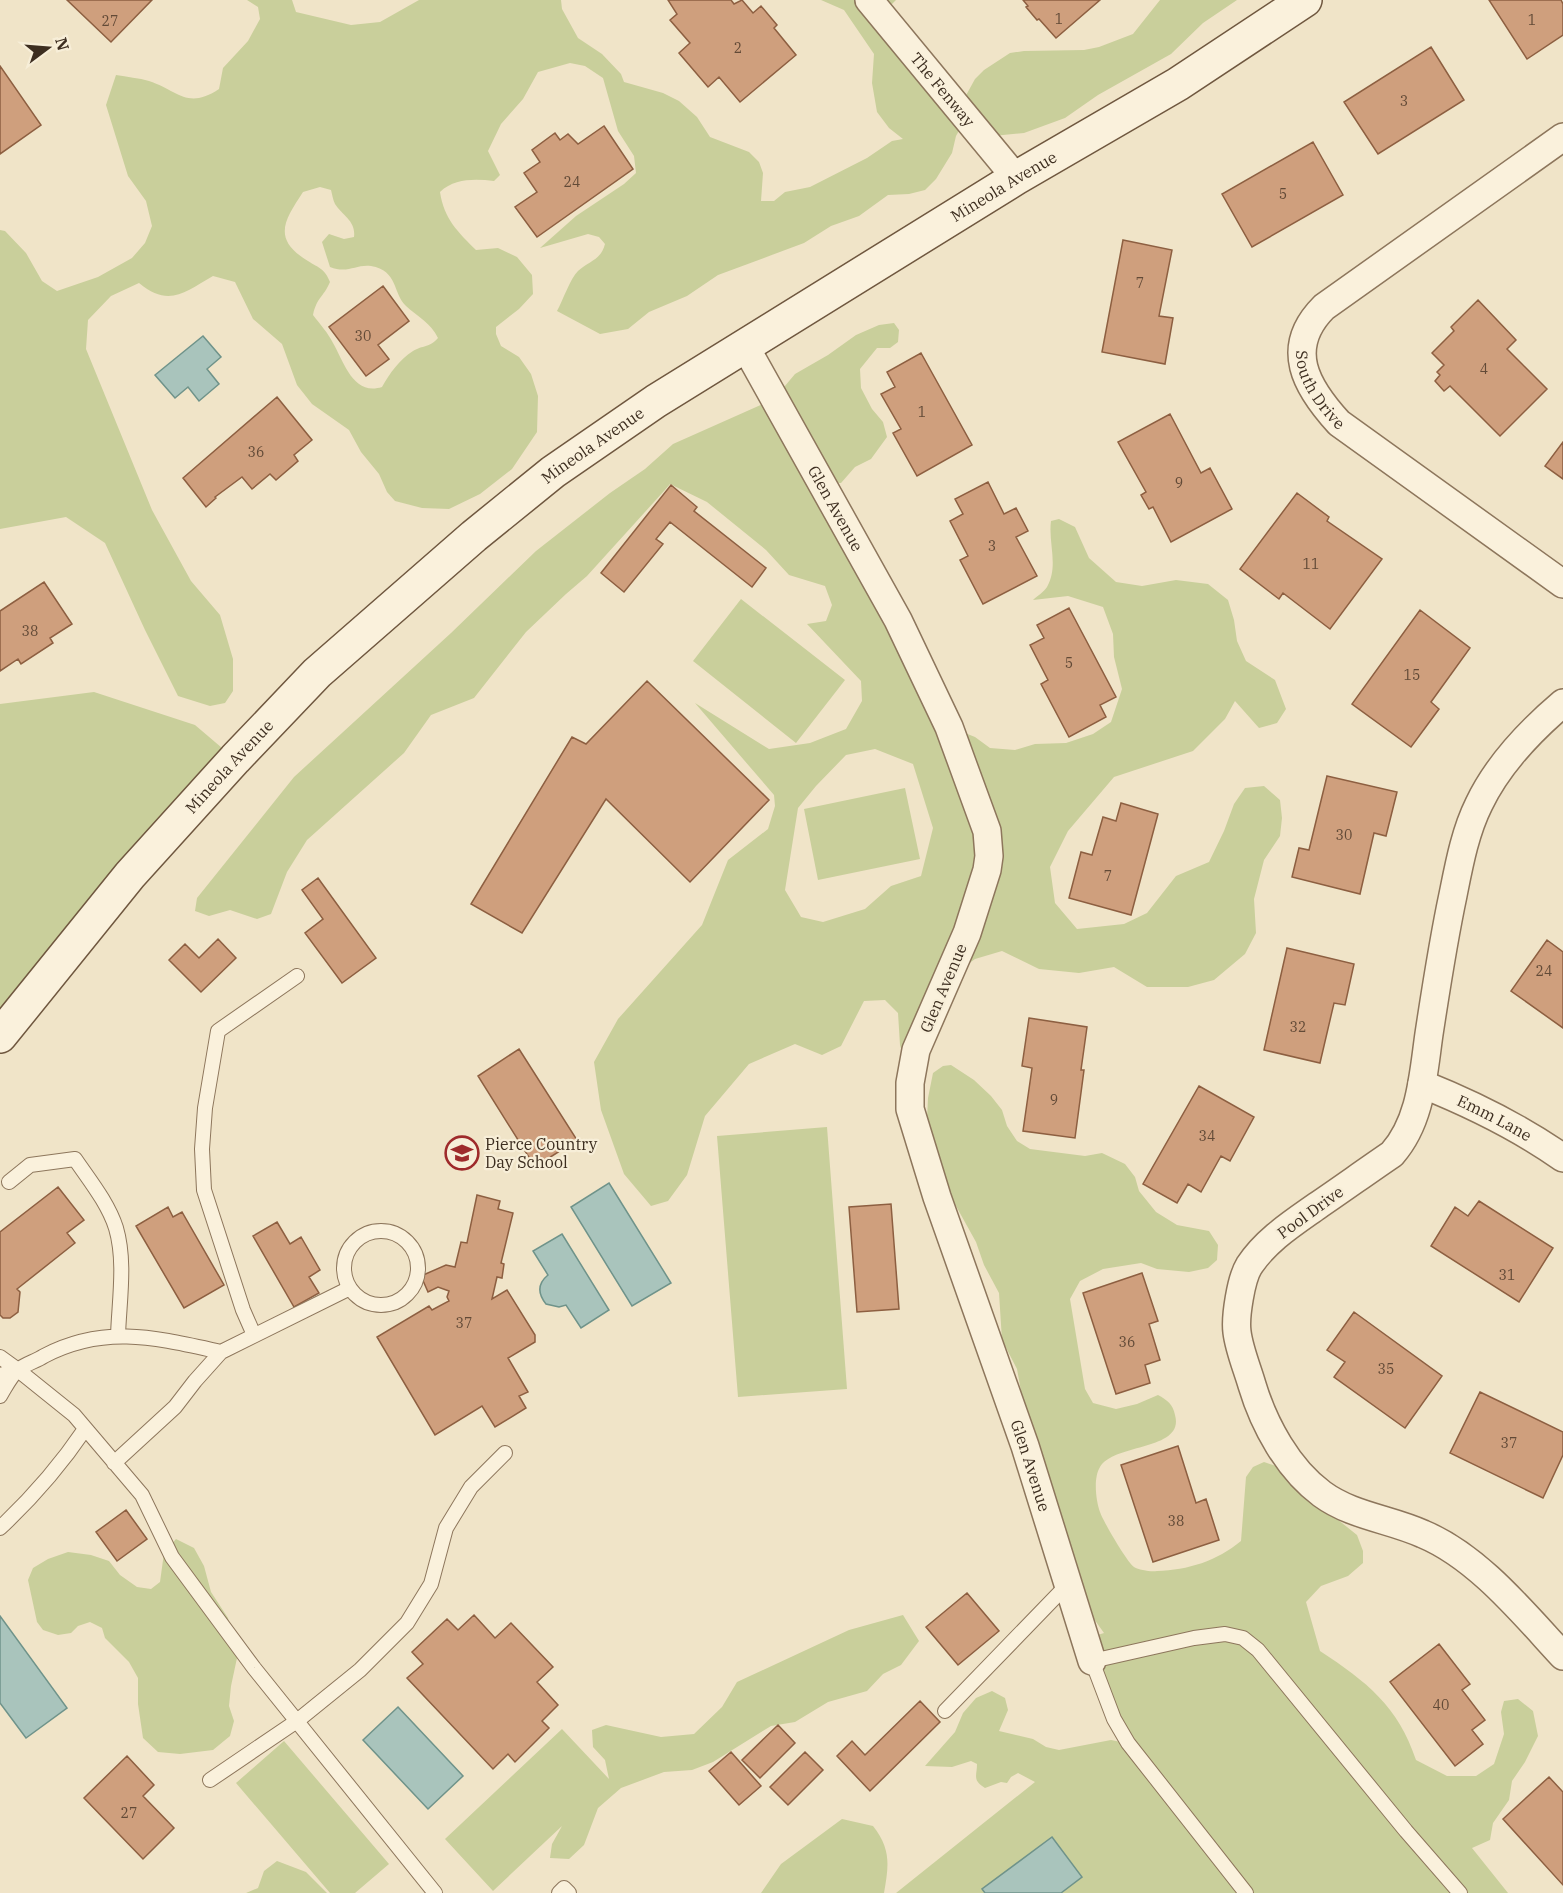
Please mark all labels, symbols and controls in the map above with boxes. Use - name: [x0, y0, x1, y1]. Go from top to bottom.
- house number: 1: [1055, 10, 1063, 28]
- house number: 1: [1528, 11, 1536, 29]
- house number: 27: [102, 12, 118, 30]
- north arrow: [18, 18, 78, 78]
- text: N: [51, 35, 74, 53]
- house number: 2: [734, 39, 742, 57]
- street label: The Fenway: [906, 48, 980, 131]
- house number: 3: [1400, 92, 1408, 110]
- street label: Mineola Avenue: [947, 147, 1060, 226]
- house number: 24: [564, 173, 580, 191]
- house number: 5: [1279, 185, 1287, 203]
- house number: 7: [1136, 274, 1144, 292]
- house number: 30: [355, 327, 371, 345]
- street label: South Drive: [1292, 350, 1348, 434]
- house number: 4: [1480, 360, 1488, 378]
- street label: Mineola Avenue: [537, 403, 648, 488]
- house number: 1: [918, 403, 926, 421]
- house number: 36: [248, 443, 264, 461]
- street label: Glen Avenue: [804, 462, 868, 555]
- house number: 9: [1175, 474, 1183, 492]
- house number: 3: [988, 537, 996, 555]
- house number: 11: [1303, 555, 1319, 573]
- house number: 38: [22, 622, 38, 640]
- house number: 5: [1065, 654, 1073, 672]
- house number: 15: [1404, 666, 1420, 684]
- street label: Mineola Avenue: [181, 715, 277, 817]
- house number: 30: [1336, 826, 1352, 844]
- house number: 7: [1104, 867, 1112, 885]
- street label: Glen Avenue: [915, 940, 971, 1036]
- house number: 24: [1536, 962, 1552, 980]
- house number: 32: [1290, 1018, 1306, 1036]
- street label: Emm Lane: [1454, 1090, 1536, 1145]
- house number: 9: [1050, 1091, 1058, 1109]
- house number: 34: [1199, 1127, 1215, 1145]
- place label: Pierce Country Day School: [485, 1134, 598, 1172]
- school or university icon: Pierce Country Day School: [444, 1135, 480, 1171]
- street label: Pool Drive: [1273, 1181, 1347, 1243]
- house number: 31: [1499, 1266, 1515, 1284]
- house number: 37: [456, 1314, 472, 1332]
- house number: 36: [1119, 1333, 1135, 1351]
- house number: 35: [1378, 1360, 1394, 1378]
- street label: Glen Avenue: [1006, 1417, 1055, 1514]
- house number: 37: [1501, 1434, 1517, 1452]
- house number: 38: [1168, 1512, 1184, 1530]
- house number: 40: [1433, 1696, 1449, 1714]
- house number: 27: [121, 1804, 137, 1822]

